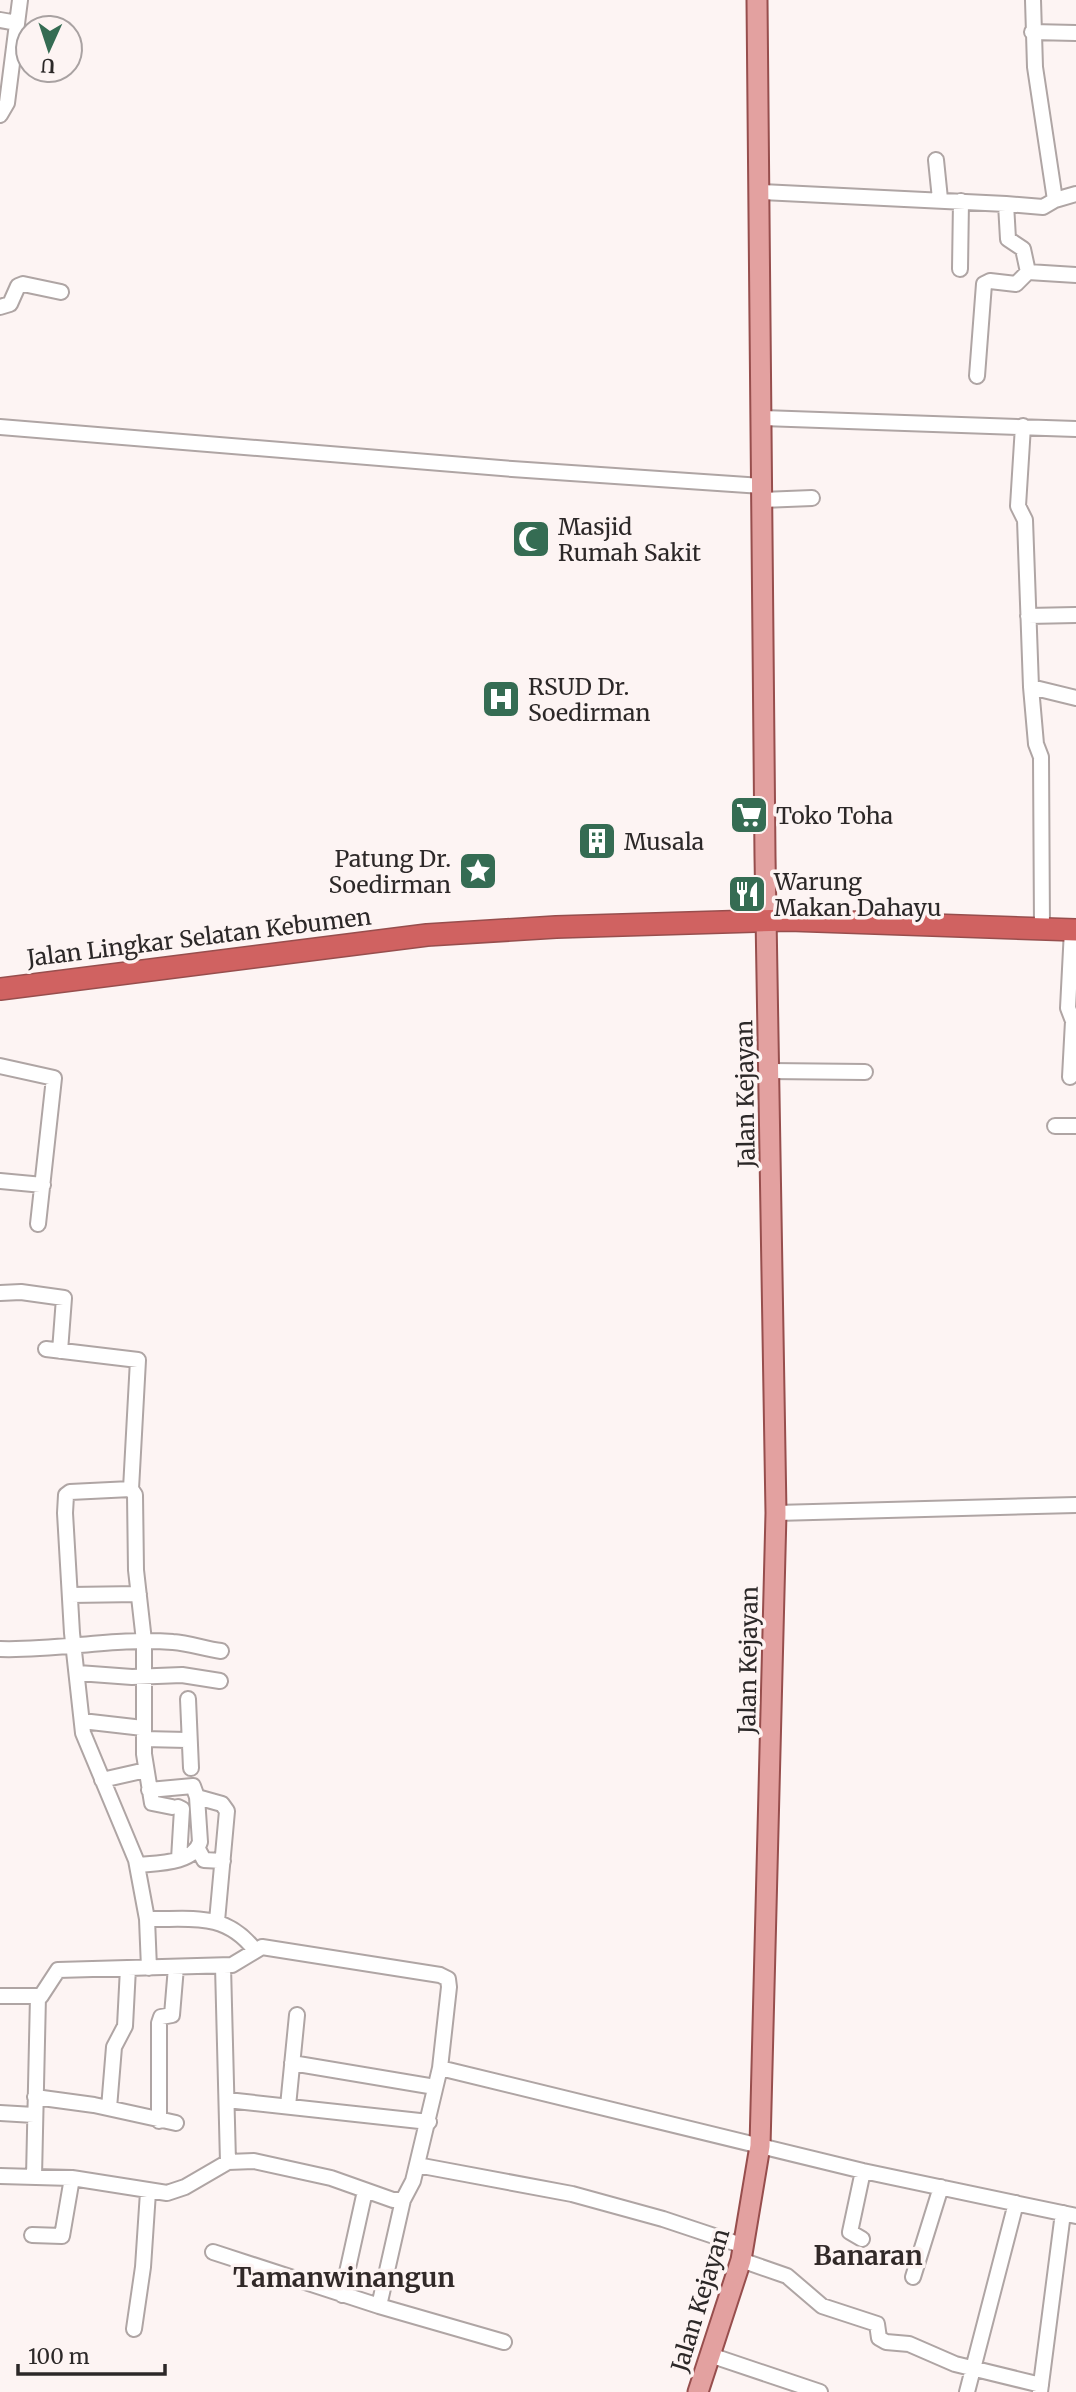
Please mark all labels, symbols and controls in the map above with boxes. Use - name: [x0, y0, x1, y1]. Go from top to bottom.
- north arrow: [14, 14, 84, 84]
- text: U: [40, 54, 56, 78]
- place label: Masjid Rumah Sakit: [558, 512, 701, 567]
- mosque icon: Masjid Rumah Sakit: [510, 518, 552, 560]
- place label: RSUD Dr. Soedirman: [528, 672, 651, 727]
- hospital icon: RSUD Dr. Soedirman: [480, 678, 522, 720]
- supermarket icon: Toko Toha: [728, 794, 770, 836]
- place label: Toko Toha: [776, 801, 893, 830]
- building icon: Musala: [576, 820, 618, 862]
- place label: Musala: [624, 827, 704, 856]
- place label: Patung Dr. Soedirman: [329, 844, 451, 899]
- place icon: Patung Dr. Soedirman: [457, 850, 499, 892]
- place label: Warung Makan Dahayu: [773, 867, 941, 922]
- restaurant icon: Warung Makan Dahayu: [726, 873, 768, 915]
- street label: Jalan Lingkar Selatan Kebumen: [24, 901, 373, 973]
- street label: Jalan Kejayan: [729, 1020, 761, 1169]
- street label: Jalan Kejayan: [732, 1586, 764, 1735]
- street label: Jalan Kejayan: [664, 2225, 736, 2376]
- district label: Banaran: [813, 2239, 923, 2272]
- district label: Tamanwinangun: [233, 2261, 455, 2294]
- scale bar: [18, 2332, 164, 2376]
- text: 100 m: [28, 2343, 90, 2370]

